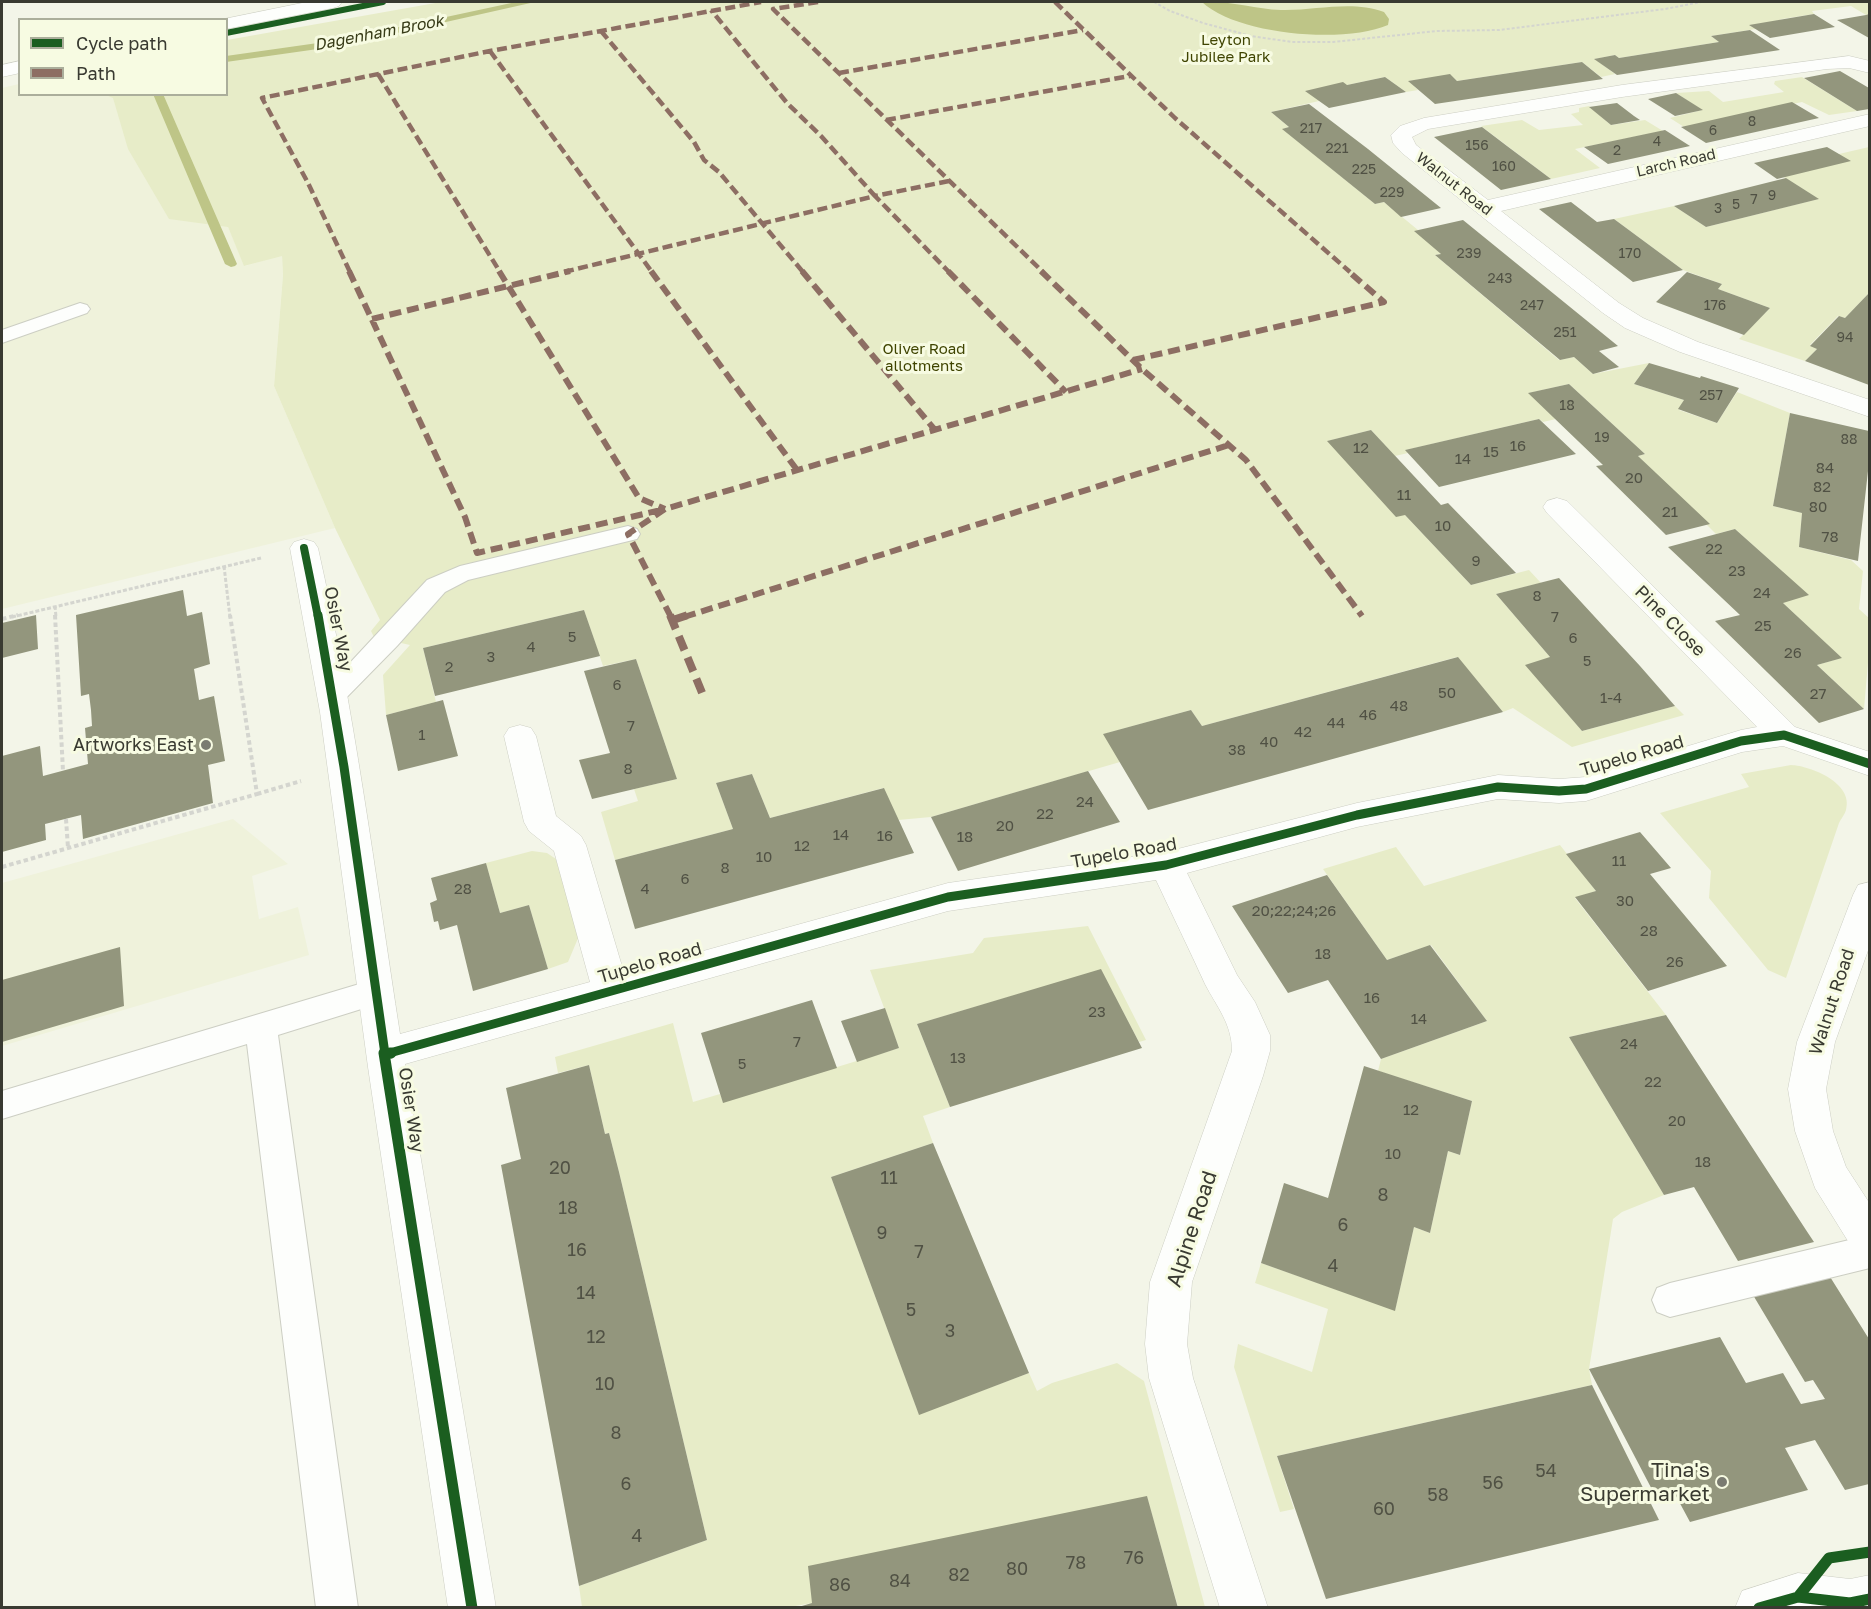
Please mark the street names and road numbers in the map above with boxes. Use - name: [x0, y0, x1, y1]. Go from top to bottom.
- street label: Larch Road: [1635, 145, 1717, 181]
- street label: Walnut Road: [1412, 149, 1496, 219]
- street label: Pine Close: [1630, 581, 1710, 661]
- street label: Osier Way: [319, 585, 357, 673]
- street label: Tupelo Road: [1578, 731, 1686, 781]
- street label: Tupelo Road: [1069, 833, 1179, 873]
- street label: Tupelo Road: [596, 938, 704, 988]
- street label: Walnut Road: [1805, 946, 1859, 1058]
- street label: Osier Way: [394, 1066, 428, 1154]
- street label: Alpine Road: [1161, 1168, 1223, 1290]

